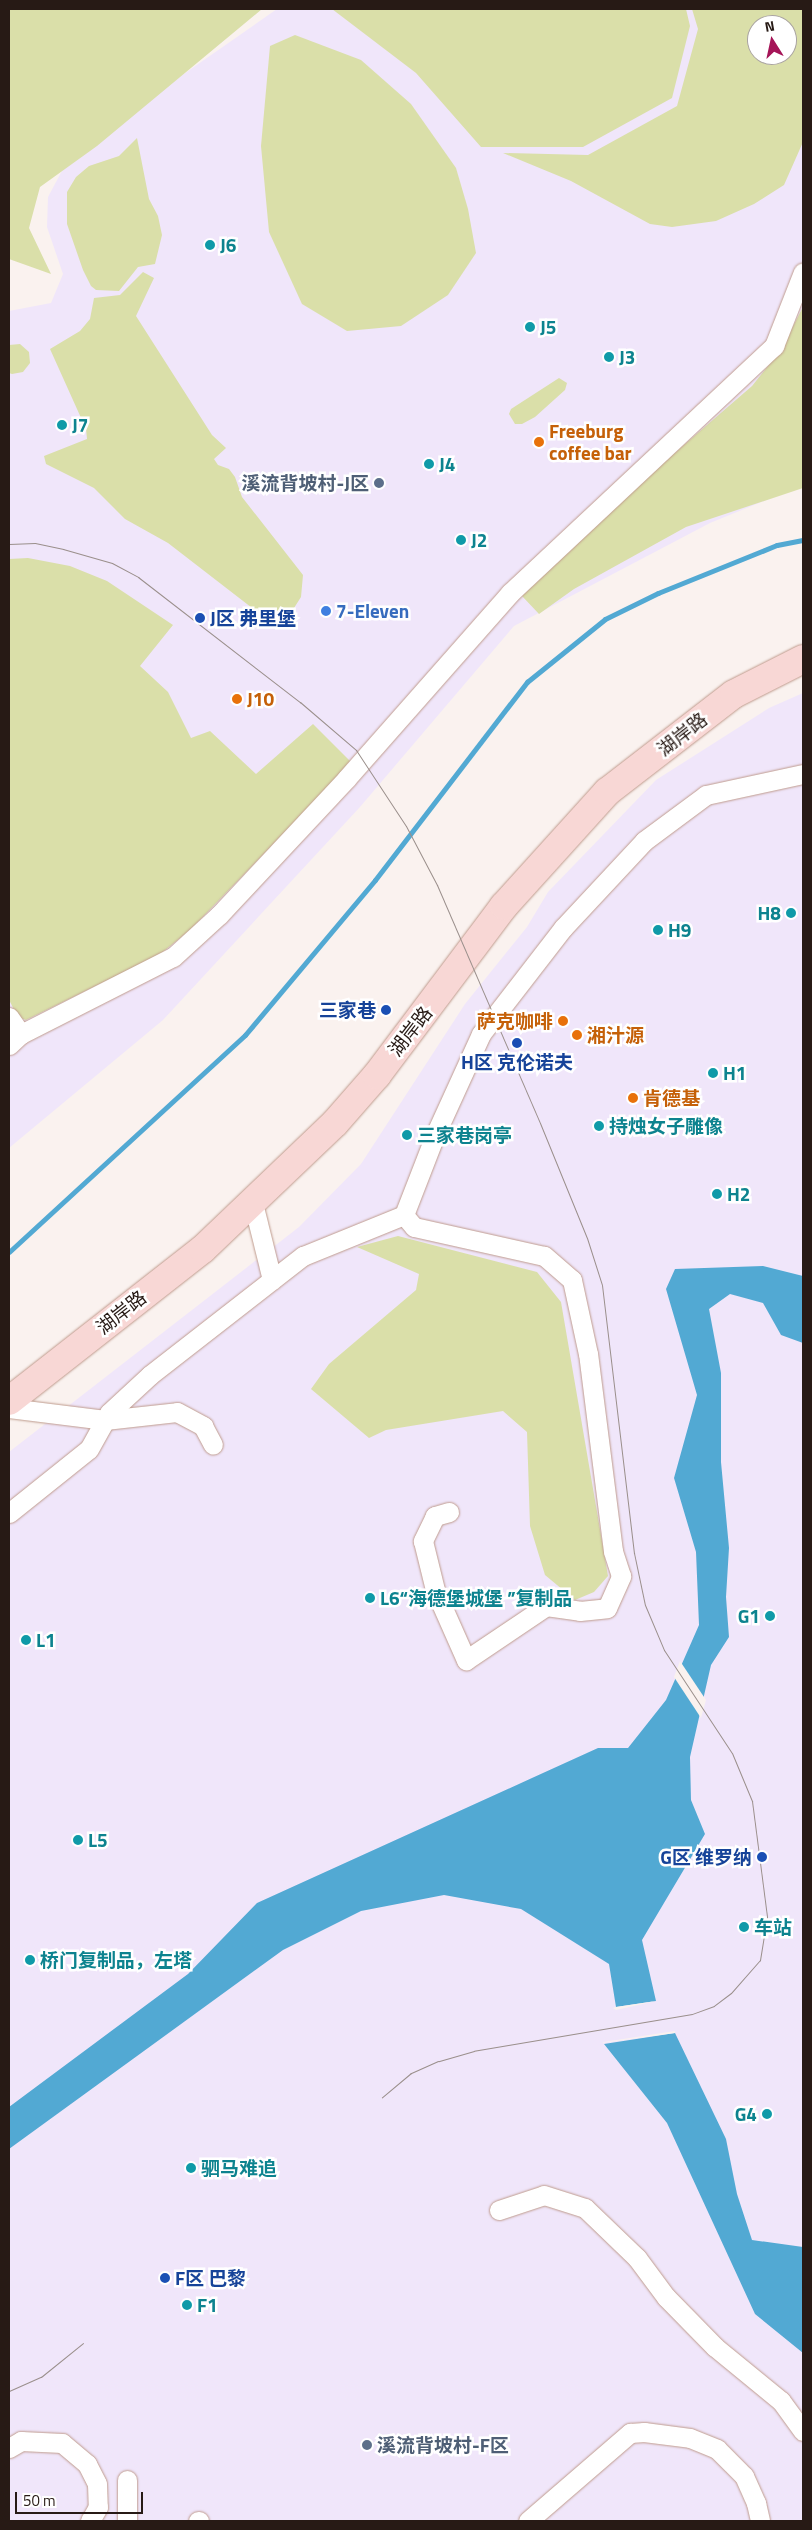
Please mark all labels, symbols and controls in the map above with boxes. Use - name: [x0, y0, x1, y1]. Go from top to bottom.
- north arrow: [747, 15, 797, 65]
- text: N: [763, 15, 776, 37]
- place label: J6: [220, 234, 236, 256]
- marker: J6: [204, 239, 216, 251]
- place label: J5: [540, 316, 556, 338]
- marker: J5: [524, 321, 536, 333]
- place label: J3: [619, 346, 635, 368]
- marker: J3: [603, 351, 615, 363]
- place label: J7: [72, 414, 88, 436]
- marker: J7: [56, 419, 68, 431]
- place label: Freeburg coffee bar: [549, 420, 632, 464]
- marker: Freeburg coffee bar: [533, 436, 545, 448]
- place label: J4: [439, 453, 455, 475]
- marker: J4: [423, 458, 435, 470]
- place label: 溪流背坡村-J区: [242, 472, 369, 494]
- marker: 溪流背坡村-J区: [373, 477, 385, 489]
- place label: J2: [471, 529, 487, 551]
- marker: J2: [455, 534, 467, 546]
- place label: 7-Eleven: [336, 600, 409, 622]
- marker: 7-Eleven: [320, 605, 332, 617]
- place label: J区 弗里堡: [210, 607, 296, 629]
- marker: J区 弗里堡: [194, 612, 206, 624]
- place label: J10: [247, 688, 274, 710]
- marker: J10: [231, 693, 243, 705]
- street label: 湖岸路: [653, 707, 711, 761]
- place label: H8: [757, 902, 781, 924]
- marker: H8: [785, 907, 797, 919]
- place label: H9: [668, 919, 692, 941]
- marker: H9: [652, 924, 664, 936]
- place label: 三家巷: [319, 999, 376, 1021]
- street label: 湖岸路: [383, 1002, 437, 1060]
- marker: 三家巷: [380, 1004, 392, 1016]
- place label: 萨克咖啡: [477, 1010, 553, 1032]
- marker: 萨克咖啡: [557, 1015, 569, 1027]
- place label: 湘汁源: [587, 1024, 644, 1046]
- marker: 湘汁源: [571, 1029, 583, 1041]
- marker: H区 克伦诺夫: [511, 1037, 523, 1049]
- place label: H区 克伦诺夫: [461, 1051, 573, 1073]
- place label: H1: [723, 1062, 747, 1084]
- marker: H1: [707, 1067, 719, 1079]
- place label: 肯德基: [643, 1087, 700, 1109]
- marker: 肯德基: [627, 1092, 639, 1104]
- place label: 持烛女子雕像: [609, 1115, 723, 1137]
- marker: 持烛女子雕像: [593, 1120, 605, 1132]
- place label: 三家巷岗亭: [417, 1124, 512, 1146]
- marker: 三家巷岗亭: [401, 1129, 413, 1141]
- place label: H2: [727, 1183, 751, 1205]
- marker: H2: [711, 1188, 723, 1200]
- street label: 湖岸路: [92, 1285, 150, 1339]
- place label: L6“海德堡城堡 ”复制品: [380, 1587, 573, 1609]
- marker: L6“海德堡城堡 ”复制品: [364, 1592, 376, 1604]
- place label: G1: [738, 1605, 760, 1627]
- marker: G1: [764, 1610, 776, 1622]
- place label: L1: [36, 1629, 56, 1651]
- marker: L1: [20, 1634, 32, 1646]
- place label: L5: [88, 1829, 108, 1851]
- marker: L5: [72, 1834, 84, 1846]
- place label: G区 维罗纳: [660, 1846, 752, 1868]
- marker: G区 维罗纳: [756, 1851, 768, 1863]
- place label: 车站: [754, 1916, 792, 1938]
- marker: 车站: [738, 1921, 750, 1933]
- place label: 桥门复制品，左塔: [40, 1949, 192, 1971]
- marker: 桥门复制品，左塔: [24, 1954, 36, 1966]
- place label: G4: [735, 2103, 757, 2125]
- marker: G4: [761, 2108, 773, 2120]
- place label: 驷马难追: [201, 2157, 277, 2179]
- marker: 驷马难追: [185, 2162, 197, 2174]
- place label: F区 巴黎: [175, 2267, 246, 2289]
- marker: F区 巴黎: [159, 2272, 171, 2284]
- place label: F1: [197, 2294, 218, 2316]
- marker: F1: [181, 2299, 193, 2311]
- place label: 溪流背坡村-F区: [377, 2434, 509, 2456]
- marker: 溪流背坡村-F区: [361, 2439, 373, 2451]
- scale bar: [18, 2482, 145, 2514]
- text: 50 m: [23, 2489, 56, 2512]

